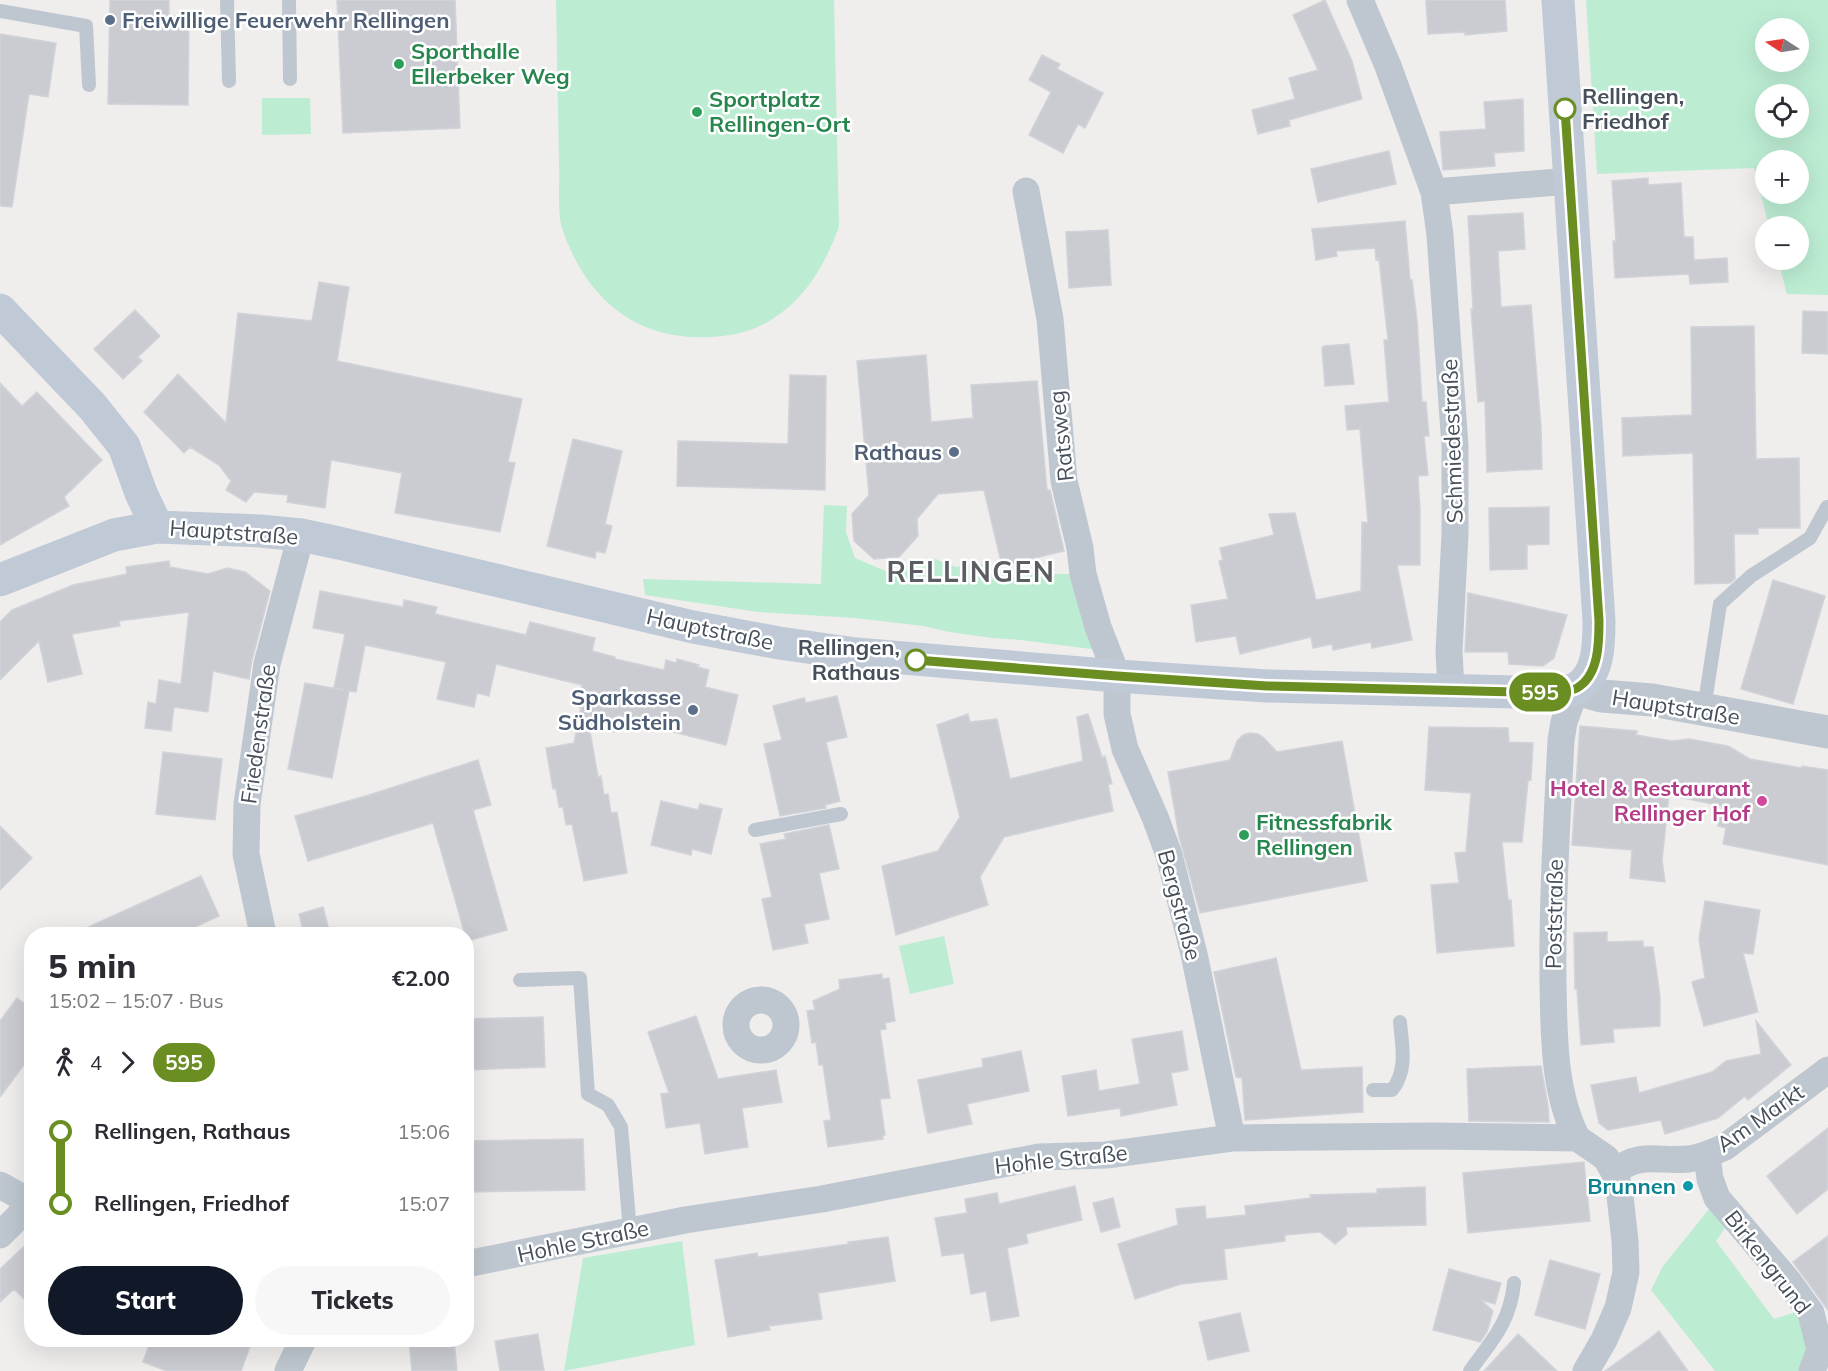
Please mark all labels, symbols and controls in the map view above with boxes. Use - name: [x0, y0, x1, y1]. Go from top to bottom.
- place label: Freiwillige Feuerwehr Rellingen: [122, 6, 449, 34]
- marker: Freiwillige Feuerwehr Rellingen: [103, 13, 117, 27]
- north arrow: [1755, 18, 1809, 72]
- map controls: [1755, 18, 1809, 270]
- place label: Sporthalle Ellerbeker Weg: [411, 37, 570, 90]
- marker: Sporthalle Ellerbeker Weg: [392, 57, 406, 71]
- place label: Rellingen, Friedhof: [1582, 82, 1684, 135]
- button: locate: [1755, 84, 1809, 138]
- place label: Sportplatz Rellingen-Ort: [709, 85, 850, 138]
- marker: Rellingen, Friedhof: [1554, 98, 1576, 120]
- marker: Sportplatz Rellingen-Ort: [690, 105, 704, 119]
- button: +: [1755, 150, 1809, 204]
- button: −: [1755, 216, 1809, 270]
- street label: Schmiedestraße: [1435, 358, 1469, 524]
- street label: Ratsweg: [1042, 389, 1080, 483]
- place label: Rathaus: [854, 438, 942, 466]
- marker: Rathaus: [947, 445, 961, 459]
- street label: Hauptstraße: [169, 514, 299, 550]
- district label: RELLINGEN: [887, 554, 1055, 589]
- street label: Hauptstraße: [644, 602, 776, 656]
- place label: Rellingen, Rathaus: [798, 633, 900, 686]
- marker: Rellingen, Rathaus: [905, 649, 927, 671]
- street label: Friedenstraße: [234, 662, 282, 806]
- line badge: 595: [1506, 672, 1574, 712]
- text: 595: [1521, 679, 1559, 705]
- place label: Sparkasse Südholstein: [558, 683, 681, 736]
- street label: Hauptstraße: [1610, 683, 1742, 731]
- marker: Sparkasse Südholstein: [686, 703, 700, 717]
- place label: Hotel & Restaurant Rellinger Hof: [1550, 774, 1751, 827]
- marker: Hotel & Restaurant Rellinger Hof: [1755, 794, 1769, 808]
- place label: Fitnessfabrik Rellingen: [1256, 808, 1393, 861]
- marker: Fitnessfabrik Rellingen: [1237, 828, 1251, 842]
- street label: Bergstraße: [1152, 847, 1208, 963]
- street label: Poststraße: [1539, 859, 1569, 969]
- text: 5 min: [48, 945, 136, 986]
- text: €2.00: [392, 964, 450, 992]
- text: 15:02 – 15:07 · Bus: [48, 988, 224, 1013]
- icon: walk: [48, 1046, 81, 1079]
- icon: forward: [111, 1046, 144, 1079]
- text: 595: [165, 1049, 203, 1075]
- text: 4: [90, 1050, 102, 1075]
- street label: Am Markt: [1711, 1078, 1809, 1158]
- text: Rellingen, Rathaus: [94, 1117, 291, 1145]
- text: 15:06: [397, 1119, 450, 1144]
- street label: Hohle Straße: [993, 1138, 1129, 1180]
- place label: Brunnen: [1587, 1172, 1676, 1200]
- marker: Brunnen: [1681, 1179, 1695, 1193]
- text: Rellingen, Friedhof: [94, 1189, 289, 1217]
- text: 15:07: [397, 1191, 450, 1216]
- street label: Birkengrund: [1719, 1204, 1817, 1320]
- street label: Hohle Straße: [515, 1213, 651, 1269]
- button: Start: [48, 1266, 243, 1335]
- button: Tickets: [255, 1266, 450, 1335]

